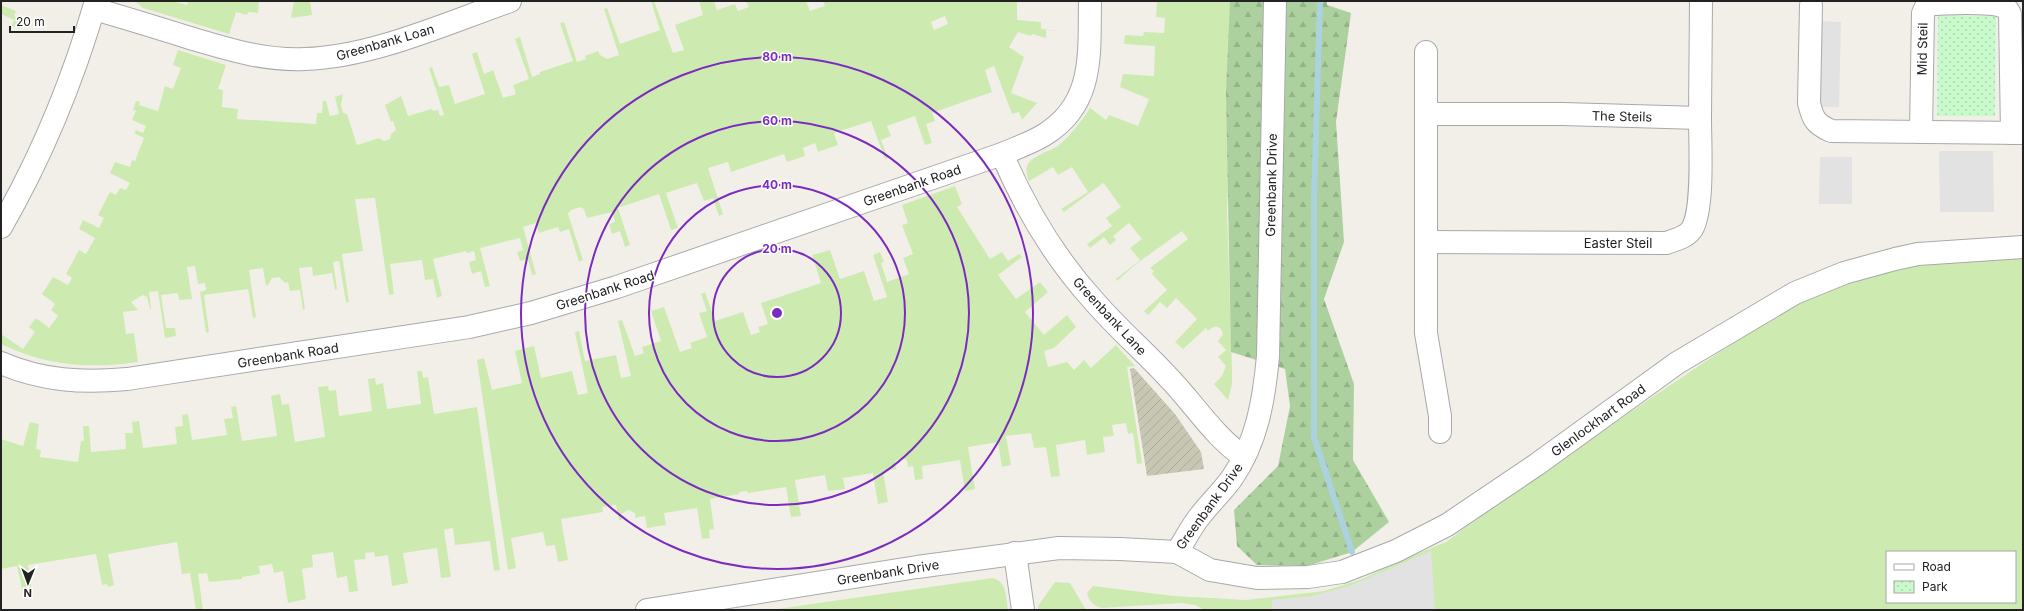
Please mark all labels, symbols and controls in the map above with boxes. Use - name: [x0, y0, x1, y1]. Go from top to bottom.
- scale bar: [10, 8, 74, 34]
- text: 20 m: [16, 14, 45, 29]
- street label: Greenbank Loan: [334, 20, 436, 64]
- street label: Mid Steil: [1914, 22, 1930, 76]
- text: 80 m: [762, 49, 792, 64]
- street label: The Steils: [1592, 107, 1653, 125]
- text: 60 m: [762, 113, 792, 128]
- street label: Greenbank Drive: [1262, 133, 1280, 237]
- street label: Greenbank Road: [861, 161, 963, 209]
- text: 40 m: [762, 177, 792, 192]
- street label: Easter Steil: [1584, 235, 1652, 251]
- text: 20 m: [762, 241, 792, 256]
- street label: Greenbank Road: [554, 267, 656, 313]
- street label: Greenbank Lane: [1070, 274, 1150, 358]
- centre of rings: [770, 306, 784, 320]
- street label: Greenbank Road: [236, 339, 340, 371]
- street label: Glenlockhart Road: [1548, 380, 1648, 460]
- street label: Greenbank Drive: [1172, 459, 1246, 553]
- legend: [1886, 551, 2016, 603]
- street label: Greenbank Drive: [836, 556, 940, 588]
- text: Road: [1922, 559, 1951, 574]
- north arrow: [8, 563, 48, 603]
- text: Park: [1922, 579, 1948, 594]
- text: N: [24, 586, 32, 600]

